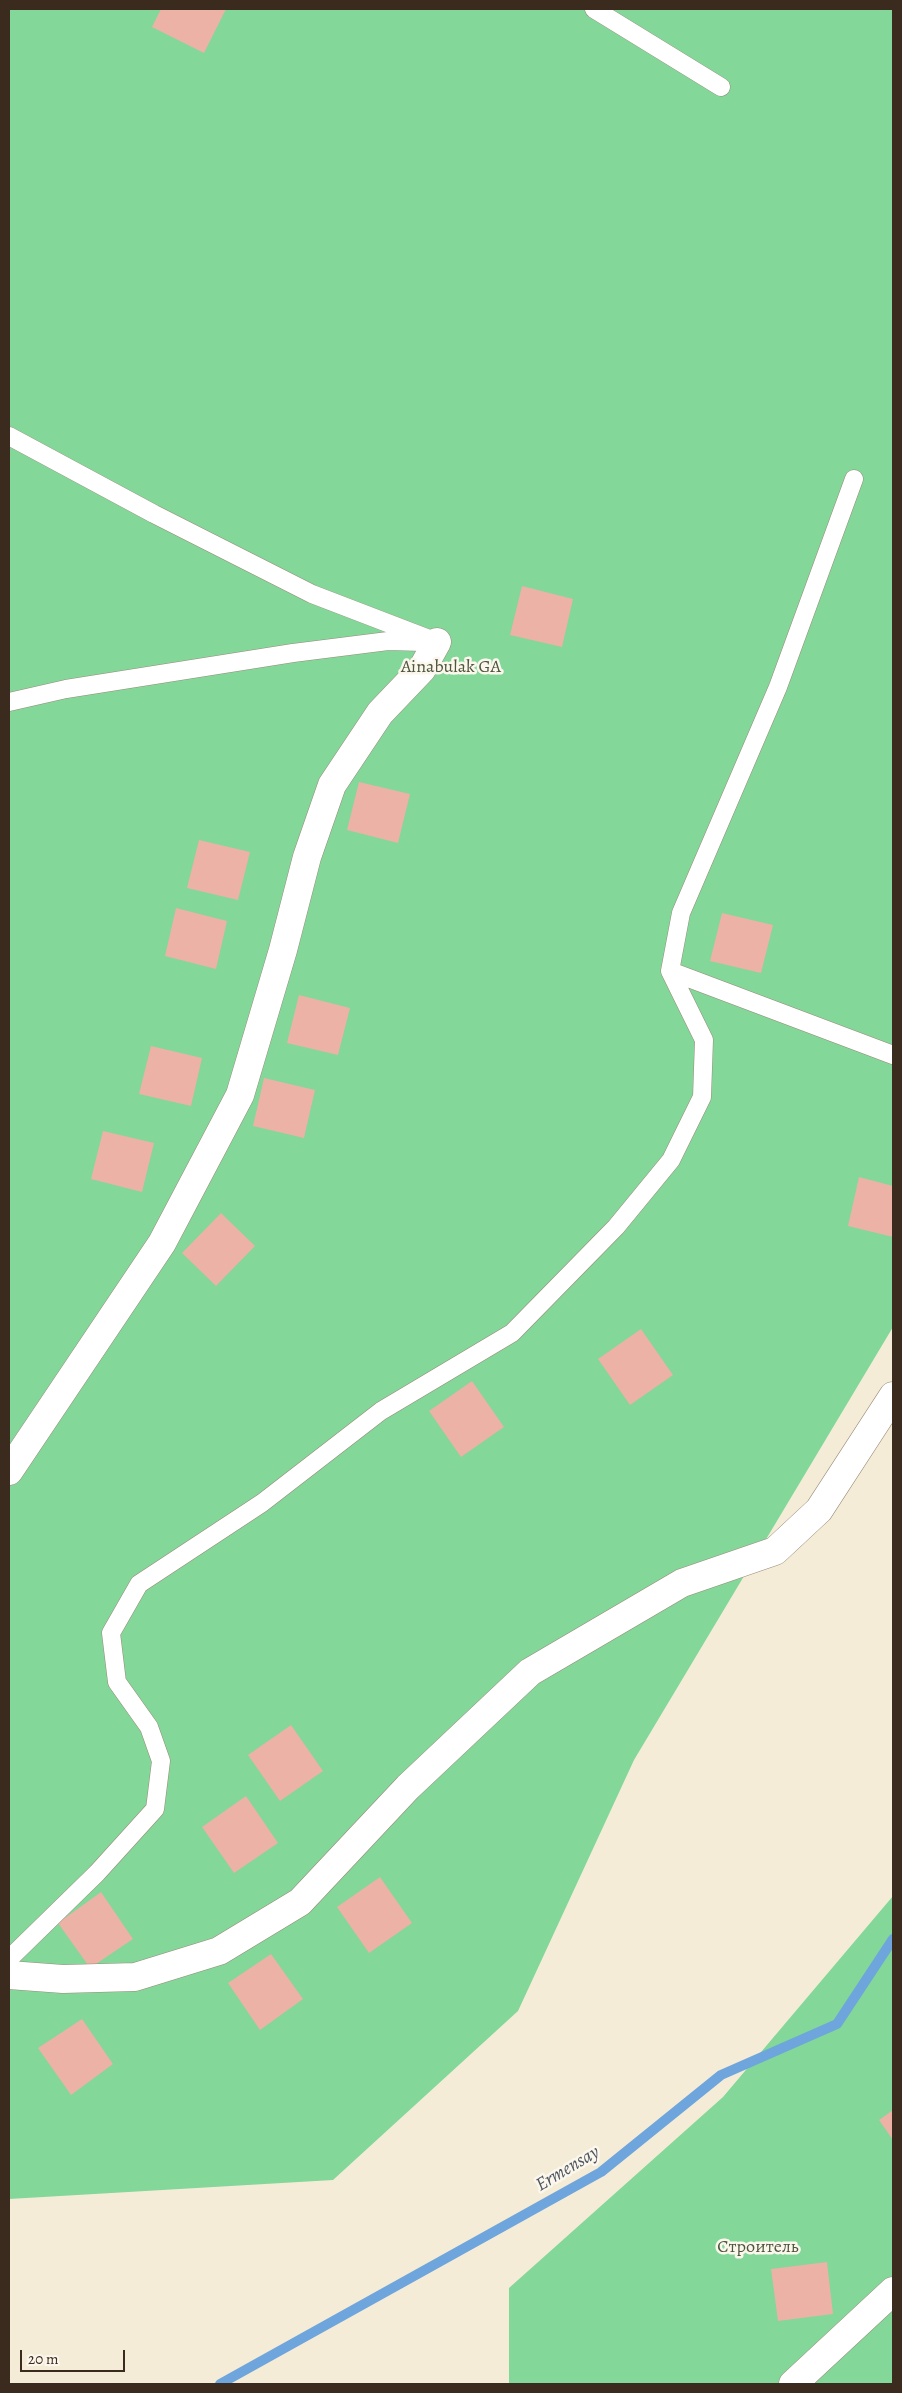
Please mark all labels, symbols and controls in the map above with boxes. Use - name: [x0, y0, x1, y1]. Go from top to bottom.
- park label: Ainabulak GA: [401, 657, 501, 679]
- water label: Ermensay: [532, 2141, 604, 2197]
- park label: Строитель: [717, 2237, 799, 2259]
- scale bar: [22, 2340, 128, 2372]
- text: 20 m: [28, 2349, 59, 2369]

